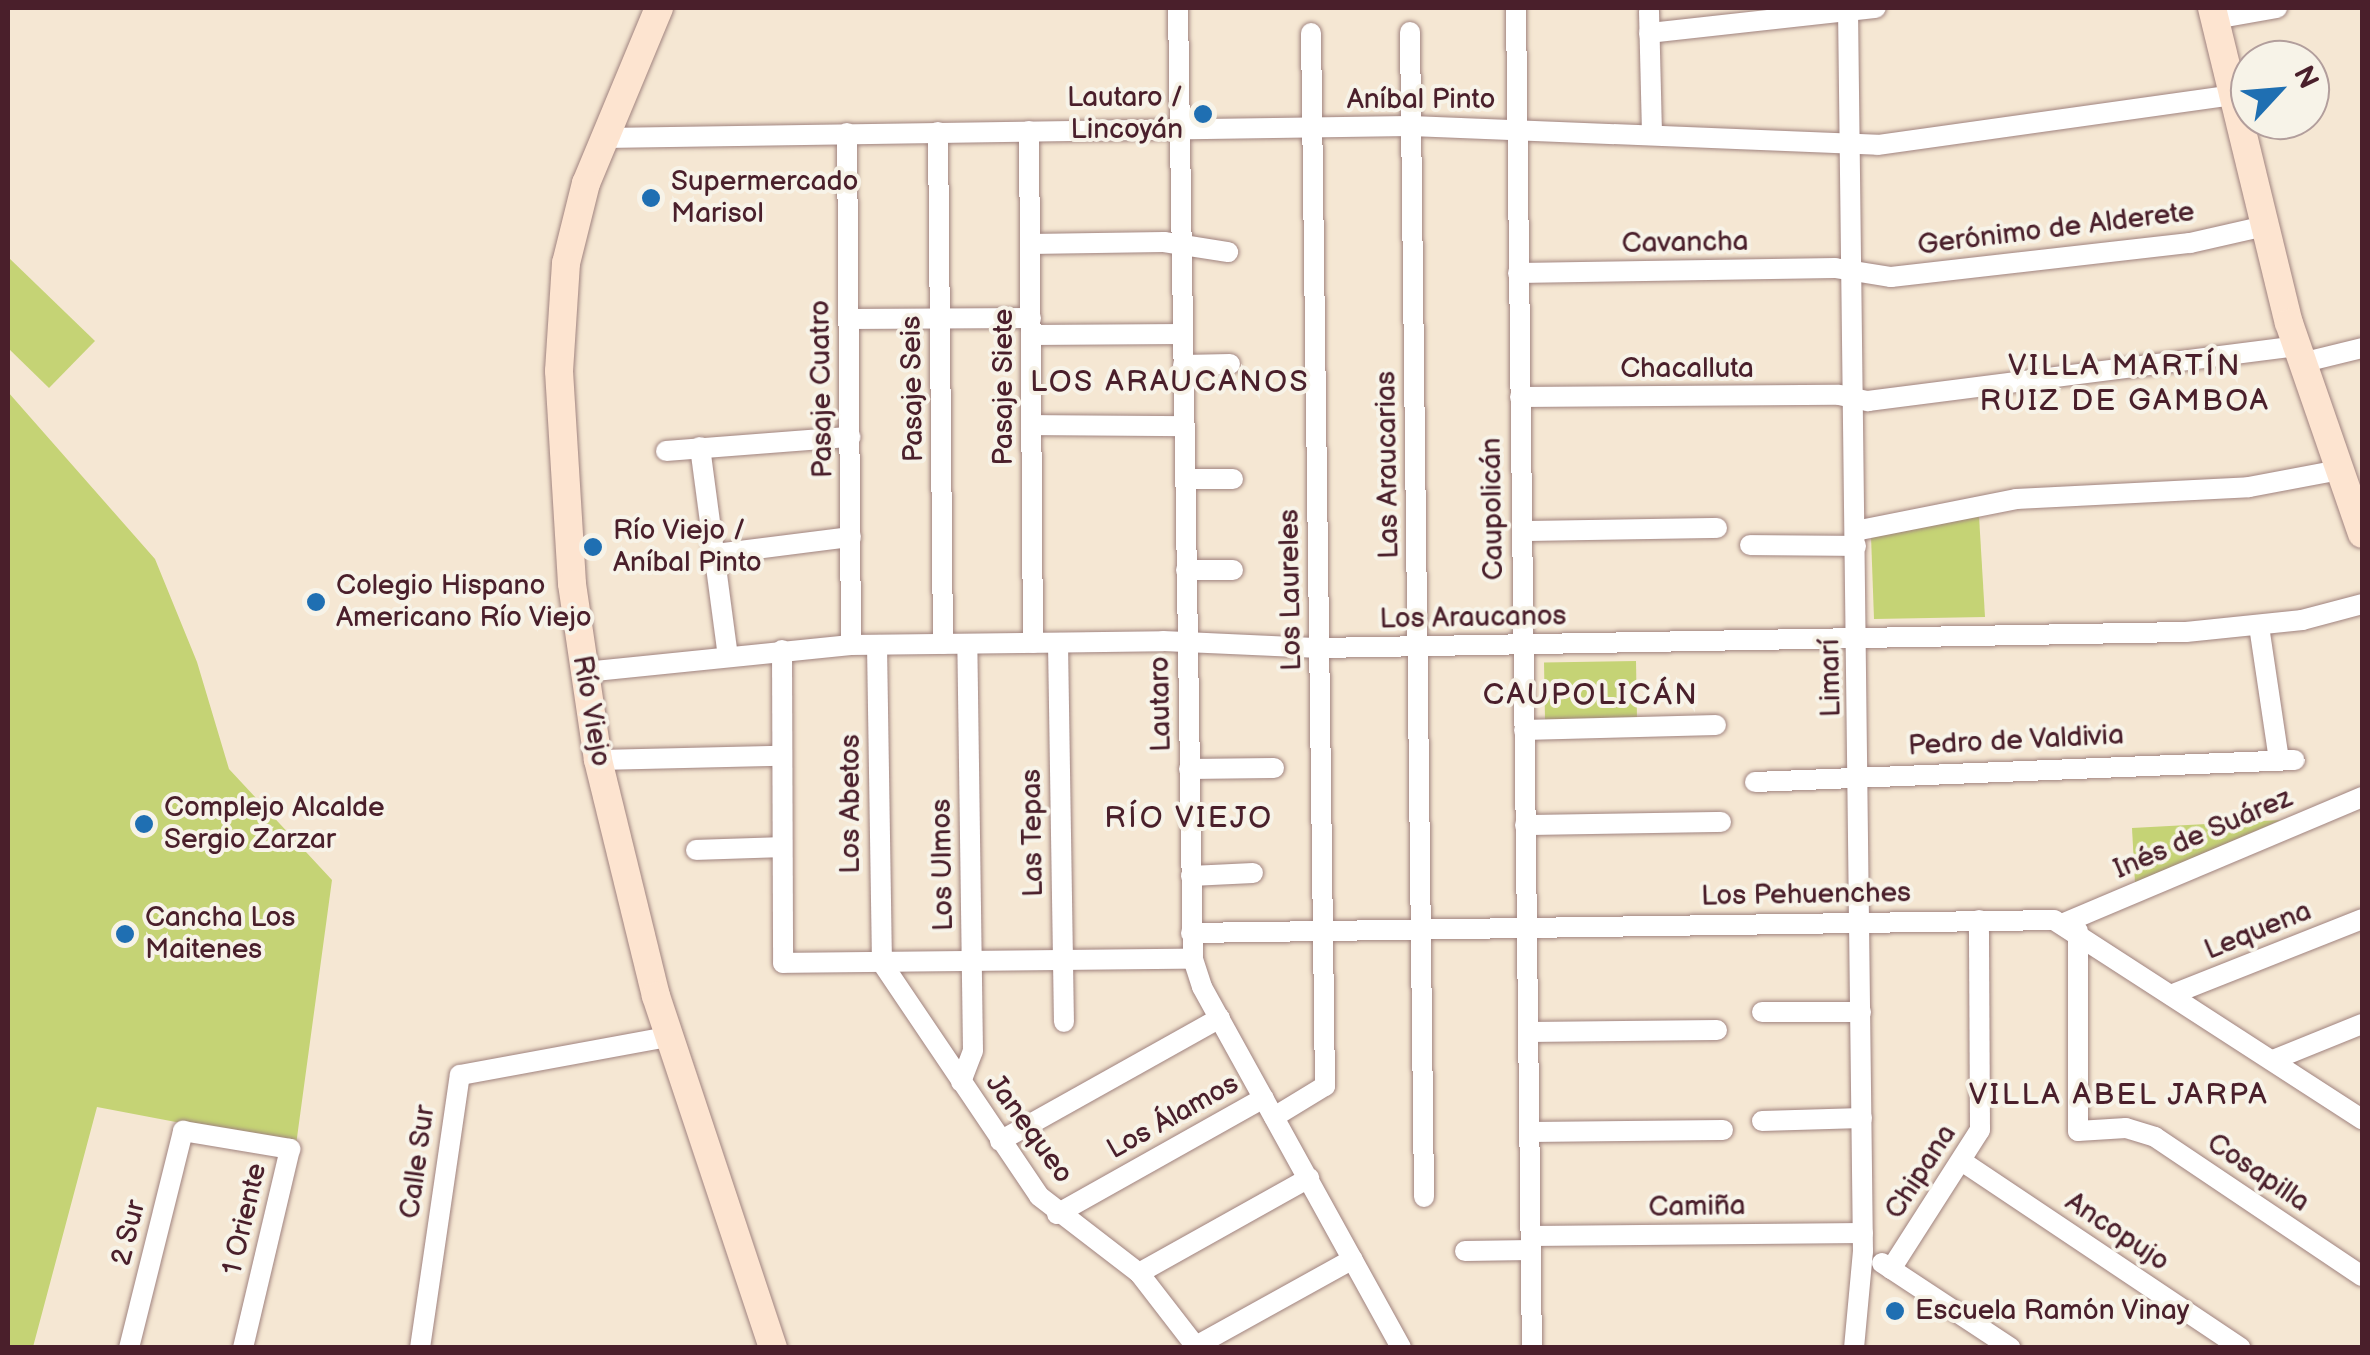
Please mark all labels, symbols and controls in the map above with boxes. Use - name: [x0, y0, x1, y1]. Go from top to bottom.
- north arrow: [2230, 40, 2330, 140]
- text: N: [2286, 61, 2325, 94]
- place label: Lautaro / Lincoyán: [1067, 81, 1183, 147]
- street label: Aníbal Pinto: [1347, 83, 1495, 117]
- marker: Lautaro / Lincoyán: [1192, 103, 1214, 125]
- place label: Supermercado Marisol: [671, 165, 858, 231]
- marker: Supermercado Marisol: [640, 187, 662, 209]
- street label: Gerónimo de Alderete: [1916, 195, 2196, 263]
- street label: Cavancha: [1621, 225, 1749, 261]
- street label: Pasaje Cuatro: [804, 300, 840, 478]
- street label: Pasaje Siete: [987, 308, 1021, 466]
- street label: Pasaje Seis: [895, 315, 931, 463]
- district label: VILLA MARTÍN RUIZ DE GAMBOA: [1980, 348, 2270, 418]
- street label: Chacalluta: [1620, 352, 1754, 386]
- district label: LOS ARAUCANOS: [1030, 364, 1310, 400]
- street label: Las Araucarias: [1370, 371, 1406, 559]
- street label: Caupolicán: [1475, 437, 1511, 581]
- street label: Los Laureles: [1273, 509, 1309, 671]
- place label: Río Viejo / Aníbal Pinto: [613, 514, 762, 580]
- marker: Río Viejo / Aníbal Pinto: [582, 536, 604, 558]
- place label: Colegio Hispano Americano Río Viejo: [336, 569, 593, 635]
- marker: Colegio Hispano Americano Río Viejo: [305, 591, 327, 613]
- street label: Los Araucanos: [1379, 600, 1567, 636]
- street label: Limarí: [1814, 639, 1848, 717]
- street label: Río Viejo: [565, 652, 617, 770]
- street label: Lautaro: [1143, 656, 1179, 752]
- district label: CAUPOLICÁN: [1483, 677, 1699, 713]
- street label: Pedro de Valdivia: [1907, 719, 2125, 763]
- street label: Los Abetos: [834, 734, 868, 874]
- street label: Las Tepas: [1015, 768, 1051, 898]
- street label: Inés de Suárez: [2109, 781, 2297, 887]
- place label: Complejo Alcalde Sergio Zarzar: [164, 791, 385, 857]
- street label: Los Ulmos: [925, 799, 961, 931]
- district label: RÍO VIEJO: [1104, 800, 1274, 836]
- marker: Complejo Alcalde Sergio Zarzar: [133, 813, 155, 835]
- street label: Los Pehuenches: [1701, 876, 1911, 914]
- street label: Lequena: [2200, 894, 2316, 968]
- place label: Cancha Los Maitenes: [145, 901, 295, 967]
- marker: Cancha Los Maitenes: [114, 923, 136, 945]
- street label: Los Álamos: [1102, 1067, 1244, 1167]
- street label: Janequeo: [978, 1068, 1080, 1190]
- district label: VILLA ABEL JARPA: [1968, 1077, 2270, 1113]
- street label: Calle Sur: [393, 1103, 443, 1221]
- street label: Chipana: [1878, 1119, 1964, 1225]
- street label: Cosapilla: [2200, 1127, 2316, 1219]
- street label: 1 Oriente: [216, 1160, 274, 1278]
- street label: Ancopujo: [2059, 1185, 2175, 1279]
- street label: Camiña: [1648, 1189, 1746, 1225]
- street label: 2 Sur: [105, 1197, 153, 1269]
- place label: Escuela Ramón Vinay: [1915, 1294, 2190, 1328]
- marker: Escuela Ramón Vinay: [1884, 1300, 1906, 1322]

